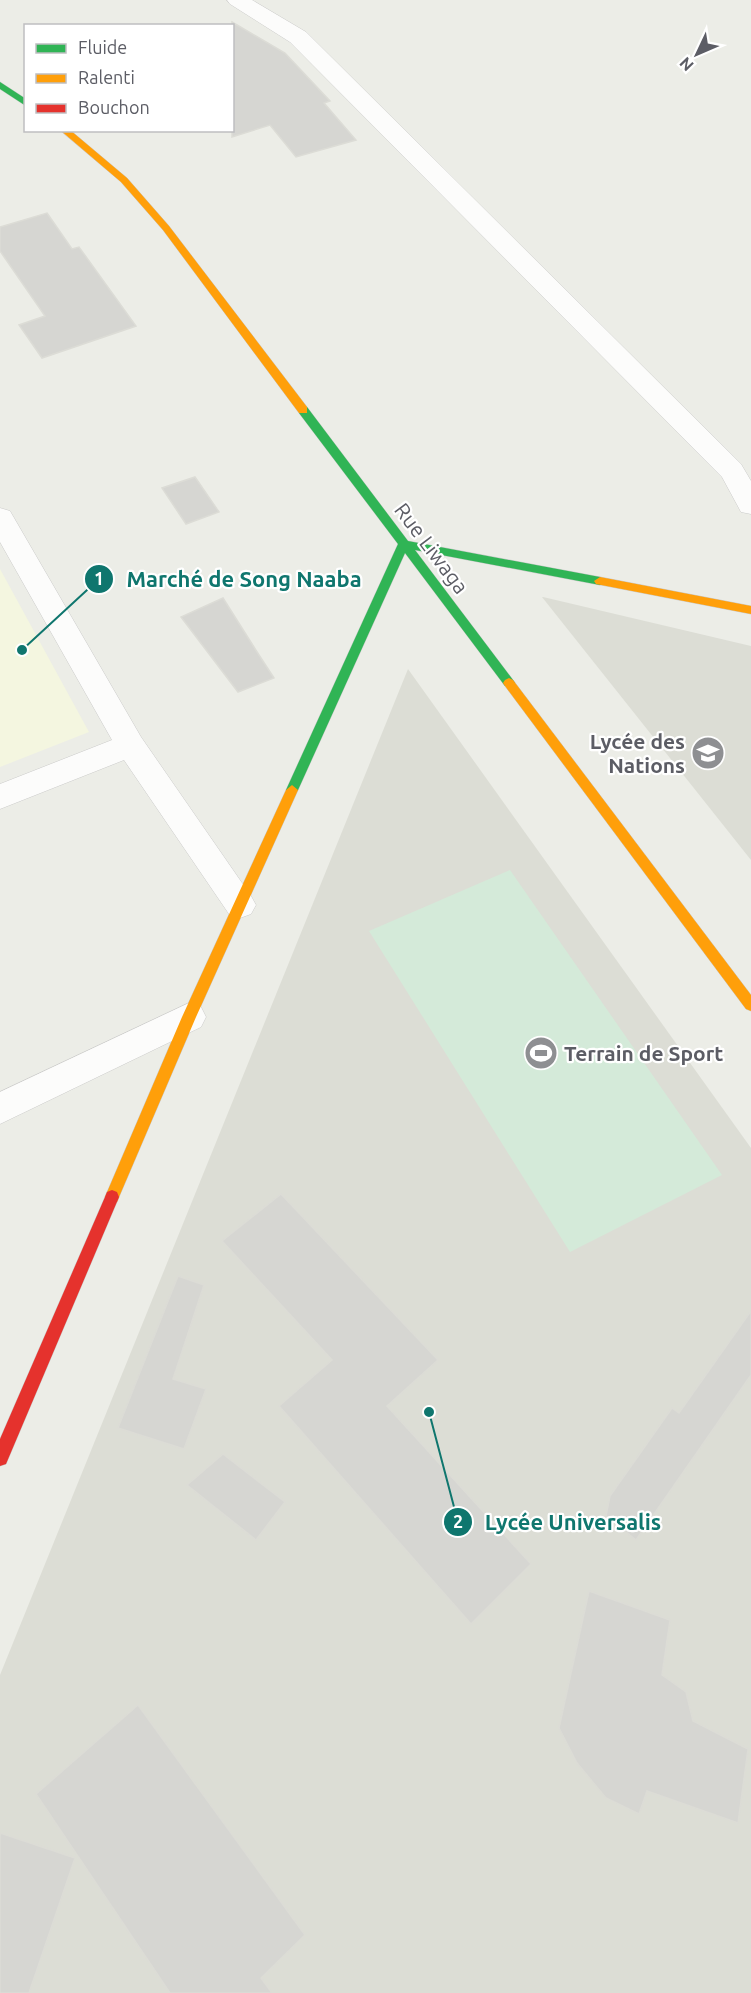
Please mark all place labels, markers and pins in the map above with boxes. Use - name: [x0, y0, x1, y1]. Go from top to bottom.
- callout: Marché de Song Naaba: [84, 559, 373, 599]
- place label: Lycée des Nations: [590, 729, 685, 777]
- school or university icon: Lycée des Nations: [690, 735, 726, 771]
- sports icon: Terrain de Sport: [523, 1035, 559, 1071]
- place label: Terrain de Sport: [564, 1041, 723, 1065]
- callout: Lycée Universalis: [443, 1502, 673, 1542]

